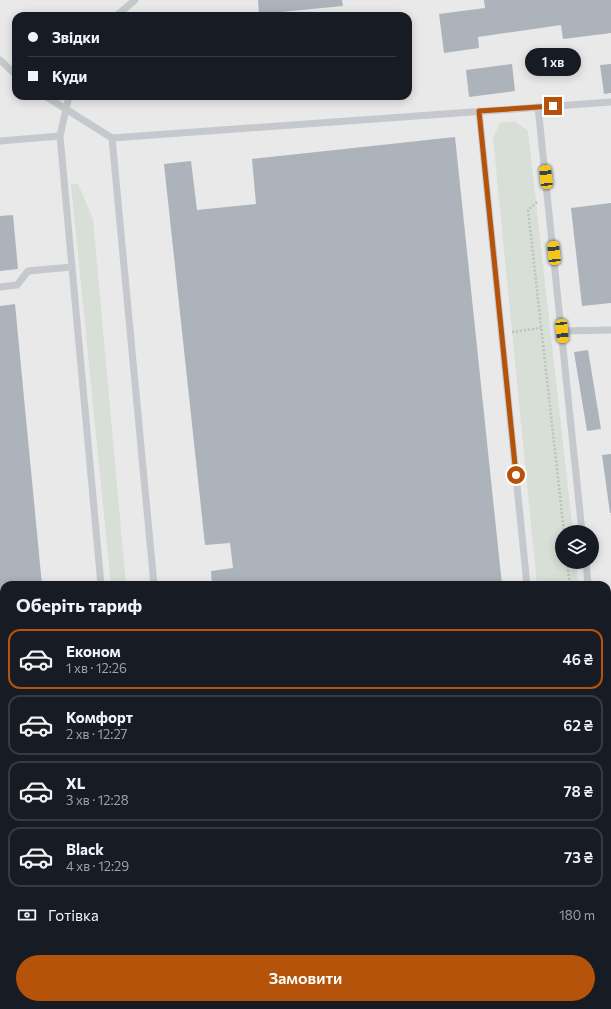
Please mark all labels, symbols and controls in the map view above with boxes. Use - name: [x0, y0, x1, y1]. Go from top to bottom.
- text: Звідки: [52, 28, 100, 46]
- callout: 1 хв: [525, 48, 581, 76]
- text: 1 хв: [542, 54, 564, 70]
- text: Куди: [52, 67, 87, 85]
- route end: [544, 97, 562, 115]
- car: [539, 164, 553, 190]
- car: [547, 240, 561, 266]
- car: [555, 318, 569, 344]
- route start: [507, 466, 525, 484]
- map controls: [555, 525, 599, 569]
- button: layers: [555, 525, 599, 569]
- text: Оберіть тариф: [16, 594, 142, 616]
- icon: car: [18, 641, 54, 677]
- text: Економ: [66, 642, 121, 660]
- text: 46 ₴: [563, 650, 593, 668]
- text: 1 хв · 12:26: [66, 660, 127, 676]
- icon: car: [18, 707, 54, 743]
- text: Комфорт: [66, 708, 133, 726]
- text: 62 ₴: [563, 716, 593, 734]
- text: 2 хв · 12:27: [66, 726, 127, 742]
- icon: car: [18, 773, 54, 809]
- text: XL: [66, 774, 85, 792]
- text: 78 ₴: [564, 782, 593, 800]
- text: 3 хв · 12:28: [66, 792, 129, 808]
- icon: car: [18, 839, 54, 875]
- text: Black: [66, 840, 104, 858]
- text: 73 ₴: [564, 848, 593, 866]
- text: 4 хв · 12:29: [66, 858, 129, 874]
- icon: cash: [16, 904, 38, 926]
- text: Готівка: [48, 906, 99, 924]
- text: 180 m: [559, 907, 595, 923]
- button: Замовити: [16, 955, 595, 1001]

